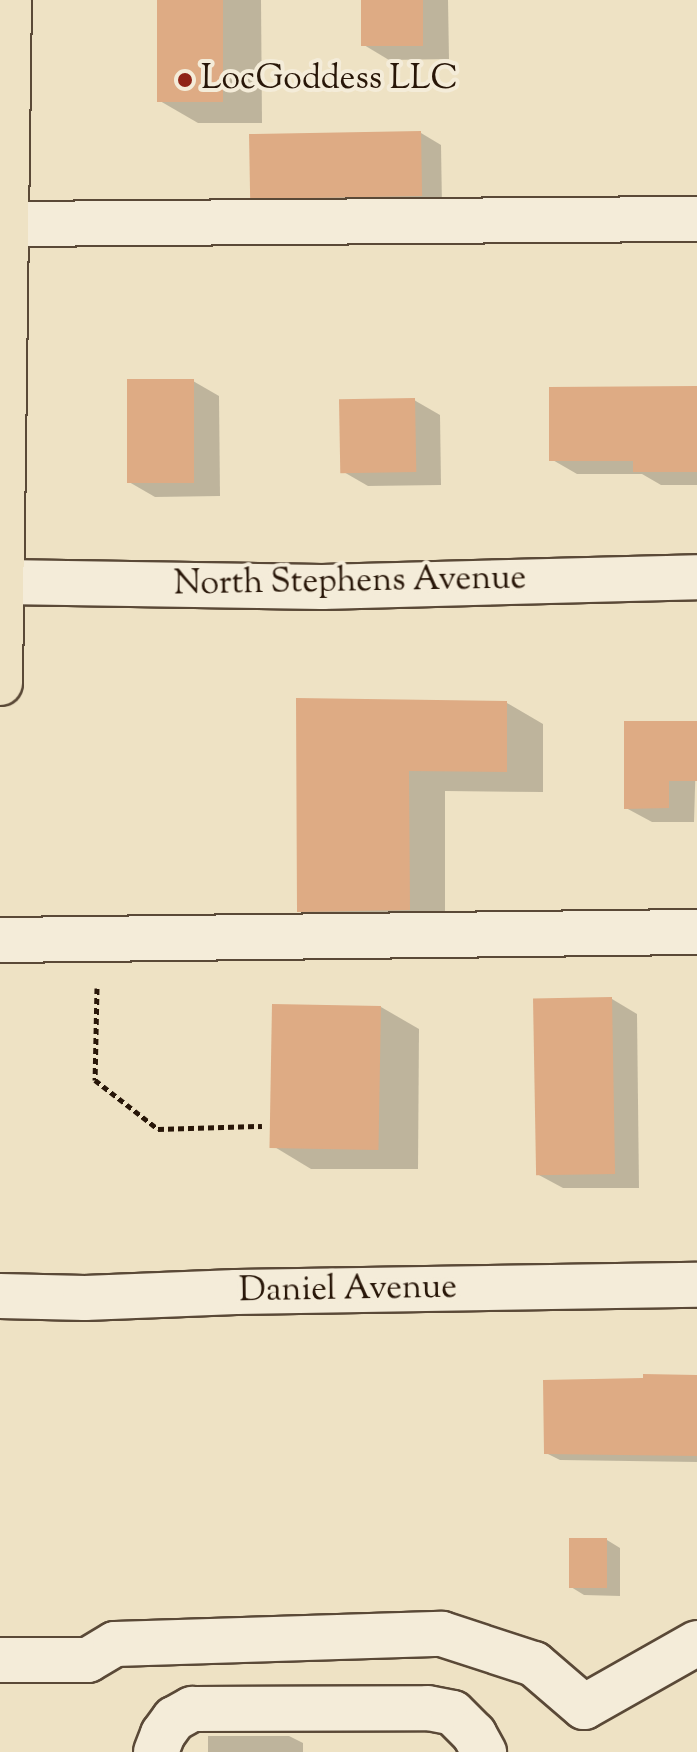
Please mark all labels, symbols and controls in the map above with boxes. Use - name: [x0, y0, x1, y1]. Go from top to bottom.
- place label: LocGoddess LLC: [201, 60, 458, 100]
- marker: LocGoddess LLC: [176, 71, 194, 89]
- street label: North Stephens Avenue: [173, 559, 527, 605]
- street label: Daniel Avenue: [239, 1268, 457, 1312]

